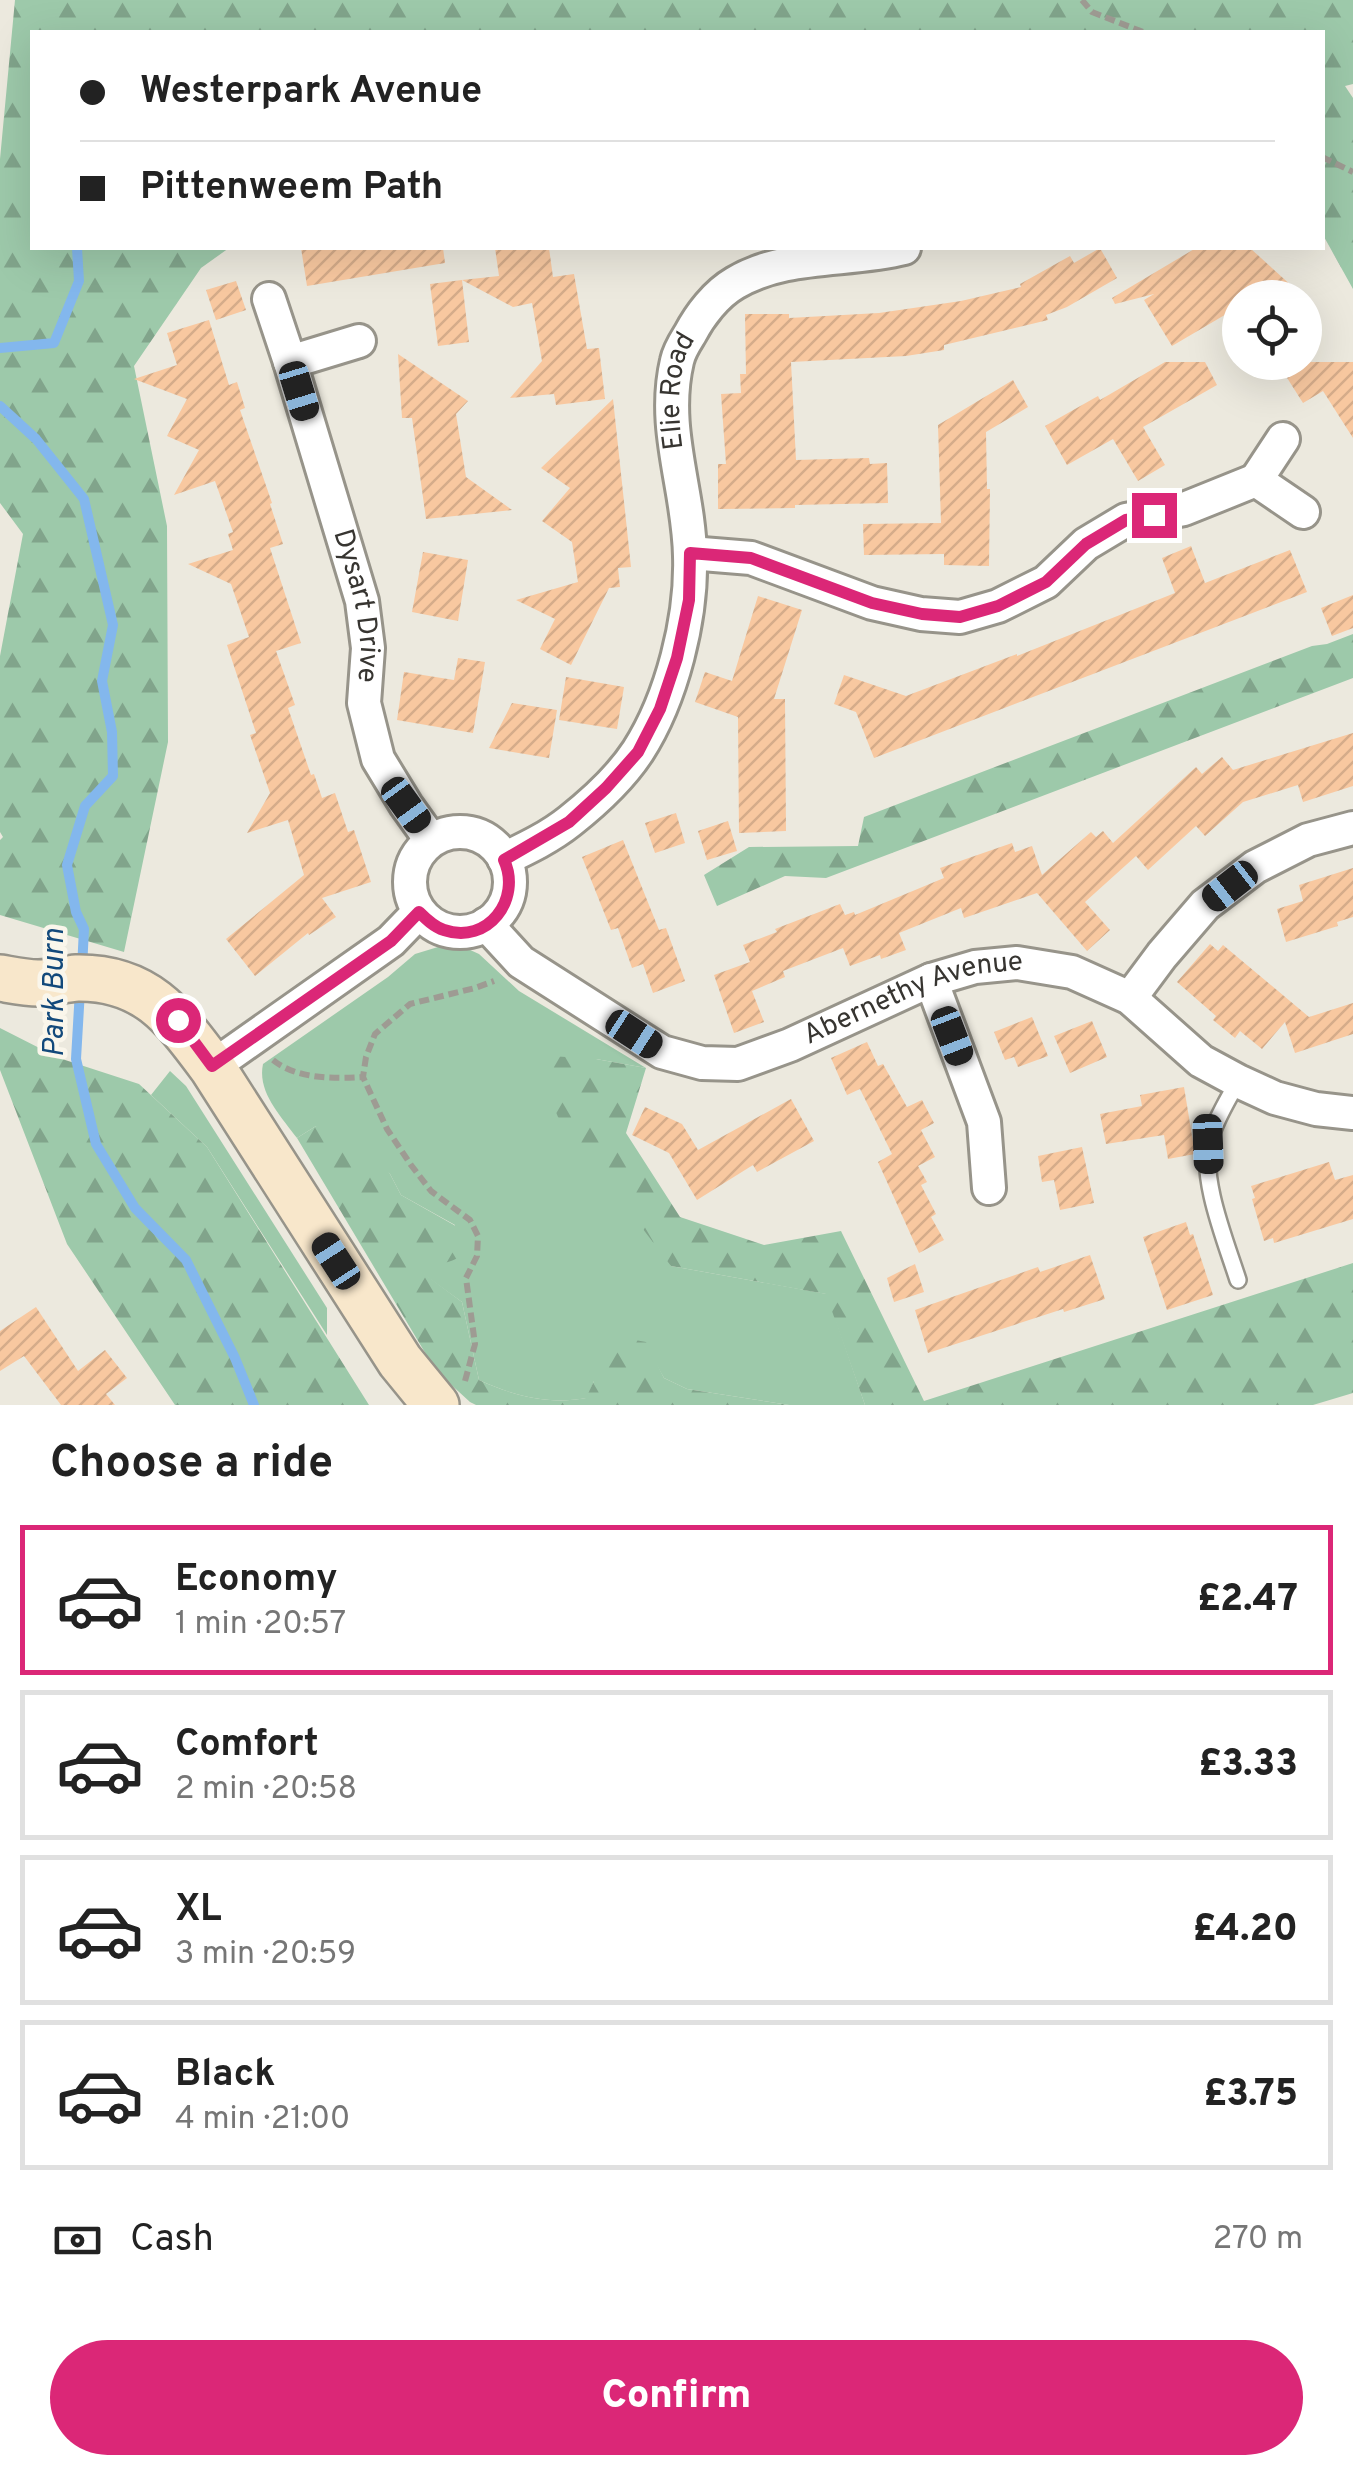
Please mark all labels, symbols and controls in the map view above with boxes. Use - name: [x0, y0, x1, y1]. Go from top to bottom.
- text: Westerpark Avenue: [140, 68, 482, 117]
- text: Pittenweem Path: [140, 164, 443, 213]
- map controls: [1222, 280, 1322, 380]
- button: locate: [1222, 280, 1322, 380]
- street label: Elie Road: [654, 326, 705, 452]
- car: [276, 358, 322, 424]
- route end: [1132, 493, 1177, 538]
- street label: Dysart Drive: [323, 525, 386, 684]
- car: [376, 772, 436, 838]
- car: [1197, 856, 1263, 916]
- water label: Park Burn: [37, 929, 74, 1057]
- street label: Abernethy Avenue: [798, 945, 1025, 1054]
- route start: [156, 998, 201, 1043]
- car: [927, 1003, 977, 1069]
- car: [601, 1005, 667, 1063]
- car: [1192, 1113, 1224, 1175]
- car: [307, 1228, 365, 1294]
- text: Choose a ride: [50, 1436, 333, 1493]
- icon: car: [55, 1555, 145, 1645]
- text: Economy: [175, 1556, 337, 1605]
- text: £2.47: [1197, 1576, 1298, 1625]
- text: 1 min · 20:57: [175, 1605, 346, 1645]
- icon: car: [55, 1720, 145, 1810]
- text: Comfort: [175, 1721, 319, 1770]
- text: £3.33: [1198, 1741, 1298, 1790]
- text: 2 min · 20:58: [175, 1770, 357, 1810]
- icon: car: [55, 1885, 145, 1975]
- text: XL: [175, 1886, 222, 1935]
- text: £4.20: [1192, 1906, 1298, 1955]
- text: 3 min · 20:59: [175, 1935, 356, 1975]
- icon: car: [55, 2050, 145, 2140]
- text: Black: [175, 2051, 275, 2100]
- text: £3.75: [1203, 2071, 1298, 2120]
- text: 4 min · 21:00: [175, 2100, 350, 2140]
- icon: cash: [50, 2213, 105, 2268]
- text: Cash: [130, 2216, 214, 2265]
- text: 270 m: [1213, 2220, 1303, 2260]
- button: Confirm: [50, 2340, 1303, 2455]

